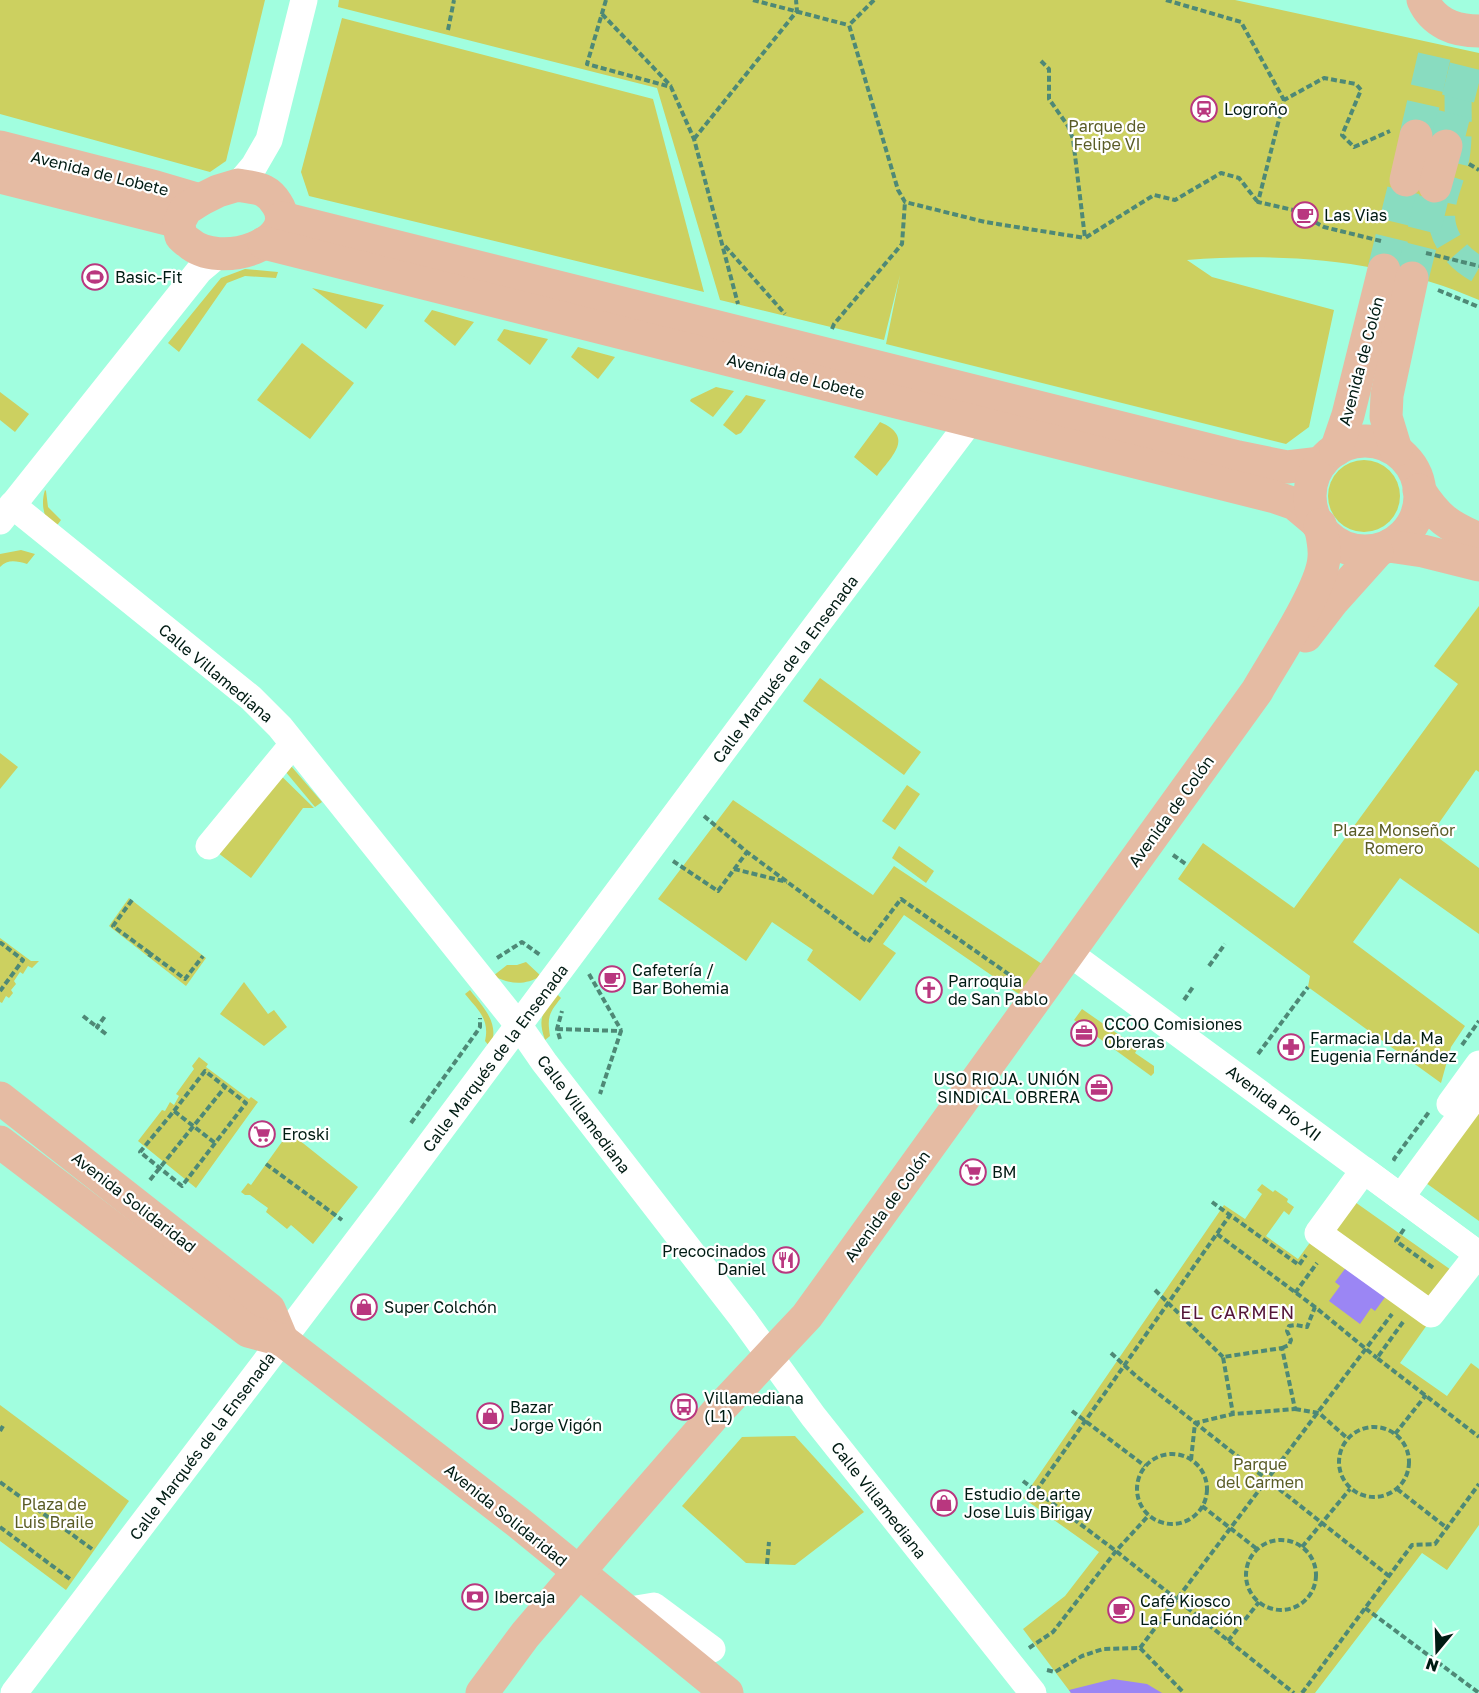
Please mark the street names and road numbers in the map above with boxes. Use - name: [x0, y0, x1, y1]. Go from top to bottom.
- street label: Avenida de Lobete: [29, 146, 171, 200]
- street label: Avenida de Colón: [1334, 294, 1388, 428]
- street label: Avenida de Lobete: [725, 349, 867, 403]
- street label: Calle Marqués de la Ensenada: [708, 571, 862, 767]
- street label: Calle Villamediana: [155, 619, 277, 727]
- street label: Avenida de Colón: [1124, 751, 1218, 871]
- street label: Calle Marqués de la Ensenada: [418, 960, 572, 1156]
- street label: Calle Villamediana: [533, 1051, 635, 1177]
- street label: Avenida Pío XII: [1223, 1061, 1325, 1145]
- street label: Avenida de Colón: [840, 1146, 934, 1266]
- street label: Avenida Solidaridad: [68, 1147, 200, 1257]
- street label: Calle Marqués de la Ensenada: [125, 1348, 279, 1544]
- street label: Calle Villamediana: [827, 1437, 931, 1563]
- street label: Avenida Solidaridad: [441, 1459, 571, 1571]

